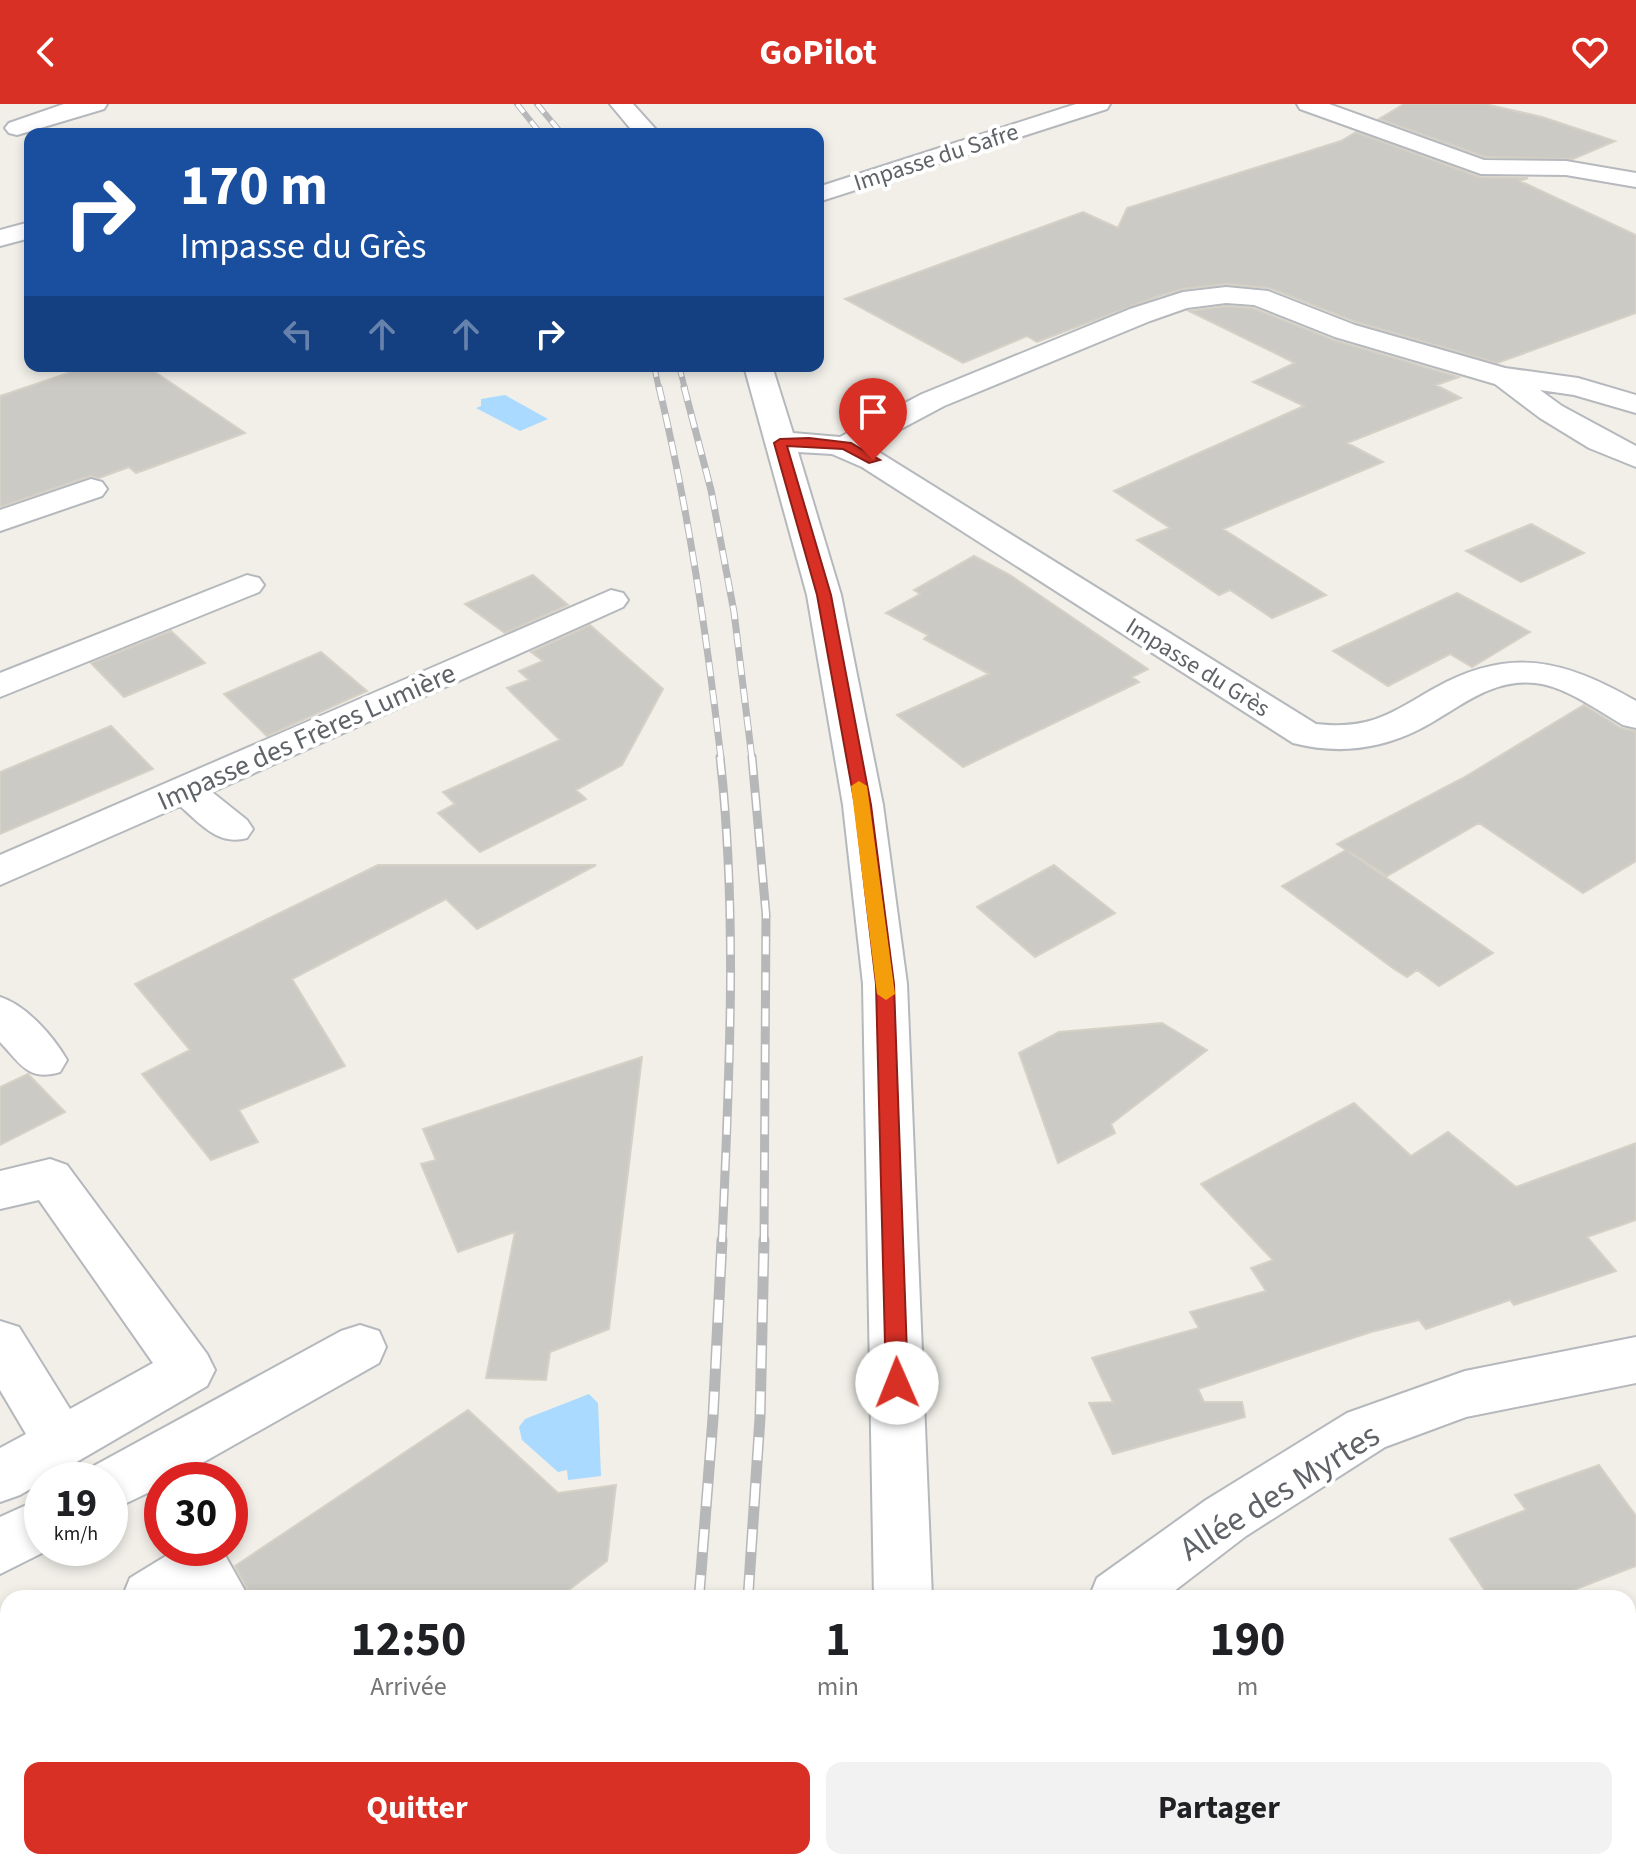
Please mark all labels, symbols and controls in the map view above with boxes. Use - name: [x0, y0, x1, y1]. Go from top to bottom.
- text: GoPilot: [759, 27, 877, 78]
- icon: back: [24, 30, 68, 74]
- icon: heart: [1568, 30, 1612, 74]
- street label: Impasse du Safre: [849, 114, 1023, 201]
- text: 170 m: [180, 147, 328, 226]
- icon: right: [48, 160, 152, 264]
- text: Impasse du Grès: [180, 221, 426, 272]
- icon: left: [276, 312, 320, 356]
- icon: ahead: [360, 312, 404, 356]
- icon: ahead: [444, 312, 488, 356]
- icon: right: [528, 312, 572, 356]
- pin: [839, 378, 907, 460]
- icon: arrive: [851, 390, 895, 434]
- street label: Impasse du Grès: [1119, 609, 1277, 726]
- street label: Impasse des Frères Lumière: [151, 653, 462, 821]
- position arrow: [855, 1341, 939, 1425]
- street label: Allée des Myrtes: [1170, 1411, 1389, 1573]
- speed limit sign: 30: [144, 1462, 248, 1566]
- text: 19: [55, 1475, 97, 1532]
- text: km/h: [54, 1520, 98, 1548]
- text: 12:50: [350, 1606, 466, 1674]
- text: 1: [825, 1606, 851, 1674]
- text: 190: [1209, 1606, 1285, 1674]
- text: Arrivée: [370, 1668, 447, 1705]
- text: min: [817, 1668, 859, 1705]
- text: m: [1237, 1668, 1258, 1705]
- button: Quitter: [24, 1762, 810, 1854]
- button: Partager: [826, 1762, 1612, 1854]

